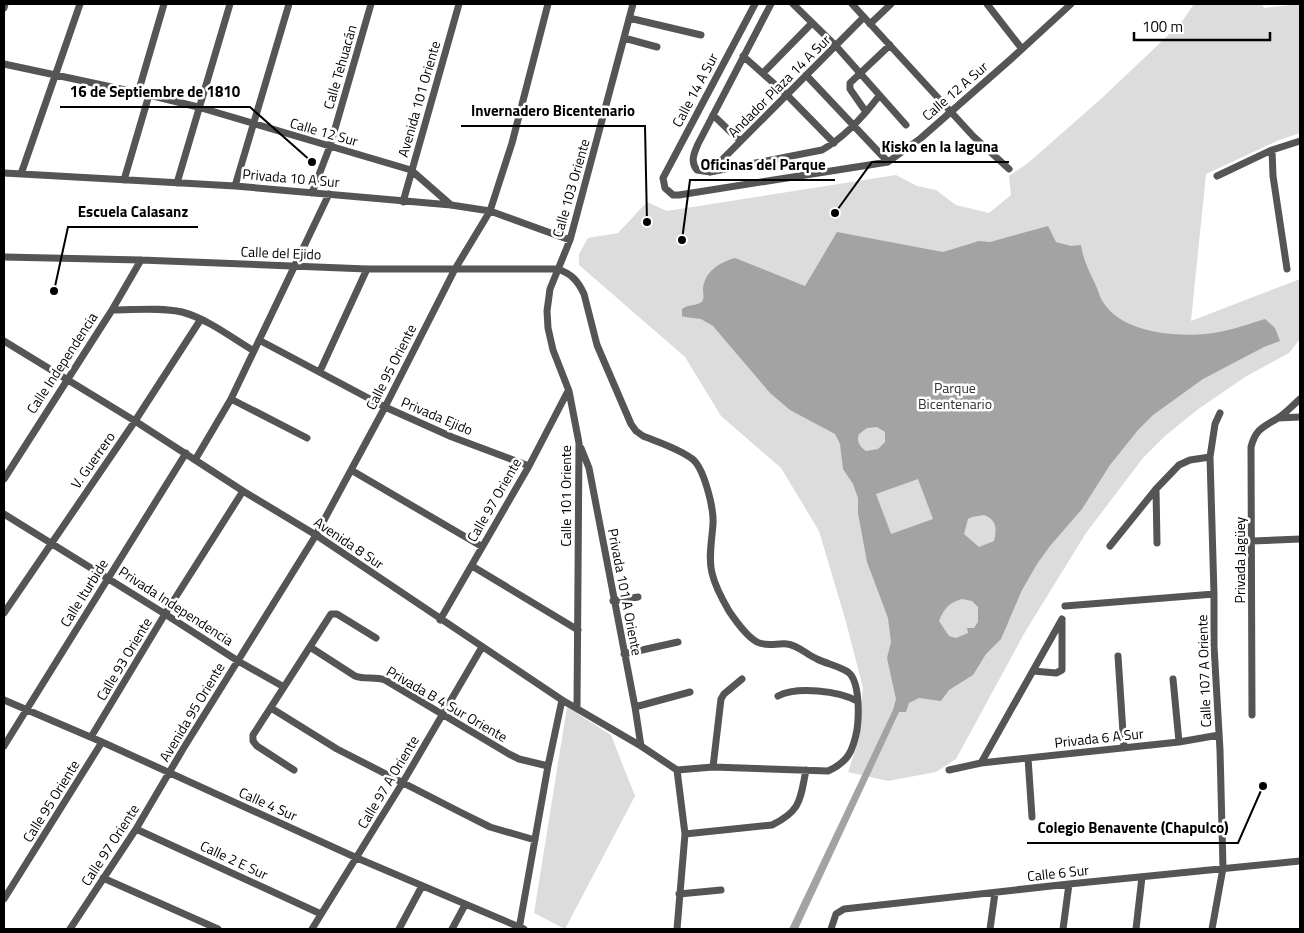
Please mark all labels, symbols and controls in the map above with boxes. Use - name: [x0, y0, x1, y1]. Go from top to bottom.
- scale bar: [1134, 10, 1270, 42]
- text: 100 m: [1142, 15, 1183, 38]
- street label: Calle Tehuacán: [317, 22, 362, 112]
- street label: Andador Plaza 14 A Sur: [722, 29, 835, 142]
- street label: Avenida 101 Oriente: [392, 38, 445, 159]
- street label: Calle 14 A Sur: [666, 49, 723, 131]
- street label: Calle 12 A Sur: [917, 56, 992, 125]
- callout: 16 de Septiembre de 1810: [60, 77, 250, 107]
- text: 16 de Septiembre de 1810: [70, 80, 241, 103]
- callout: Invernadero Bicentenario: [461, 96, 645, 126]
- text: Invernadero Bicentenario: [471, 99, 635, 122]
- street label: Calle 12 Sur: [288, 112, 361, 151]
- callout: Kisko en la laguna: [872, 132, 1009, 162]
- text: Kisko en la laguna: [882, 135, 999, 158]
- street label: Calle 103 Oriente: [546, 136, 595, 240]
- callout: Oficinas del Parque: [690, 150, 835, 180]
- text: Oficinas del Parque: [700, 153, 826, 176]
- street label: Privada 10 A Sur: [242, 163, 341, 192]
- callout: Escuela Calasanz: [68, 197, 198, 227]
- text: Escuela Calasanz: [78, 200, 188, 223]
- street label: Calle del Ejido: [240, 241, 322, 264]
- street label: Calle Independencia: [21, 308, 102, 417]
- street label: Calle 95 Oriente: [360, 320, 421, 413]
- park label: Parque Bicentenario: [918, 377, 992, 414]
- street label: Privada Ejido: [398, 391, 476, 440]
- street label: V. Guerrero: [65, 427, 120, 493]
- street label: Calle 101 Oriente: [555, 445, 576, 547]
- street label: Calle 97 Oriente: [461, 454, 526, 546]
- street label: Avenida 8 Sur: [310, 511, 389, 574]
- street label: Privada Jagüey: [1229, 516, 1250, 603]
- street label: Privada 101 A Oriente: [603, 527, 648, 657]
- street label: Calle Iturbide: [54, 555, 113, 631]
- street label: Privada Independencia: [115, 561, 238, 651]
- street label: Calle 93 Oriente: [90, 613, 157, 704]
- street label: Calle 107 A Oriente: [1191, 614, 1216, 728]
- street label: Avenida 95 Oriente: [154, 658, 229, 765]
- street label: Privada B 4 Sur Oriente: [383, 660, 512, 747]
- street label: Privada 6 A Sur: [1053, 722, 1145, 753]
- street label: Calle 97 A Oriente: [351, 731, 424, 832]
- street label: Calle 95 Oriente: [17, 755, 84, 846]
- street label: Calle 4 Sur: [236, 781, 301, 826]
- street label: Calle 97 Oriente: [75, 800, 144, 890]
- callout: Colegio Benavente (Chapulco): [1027, 813, 1238, 843]
- text: Colegio Benavente (Chapulco): [1037, 816, 1229, 839]
- street label: Calle 2 E Sur: [197, 835, 272, 885]
- street label: Calle 6 Sur: [1026, 859, 1090, 886]

